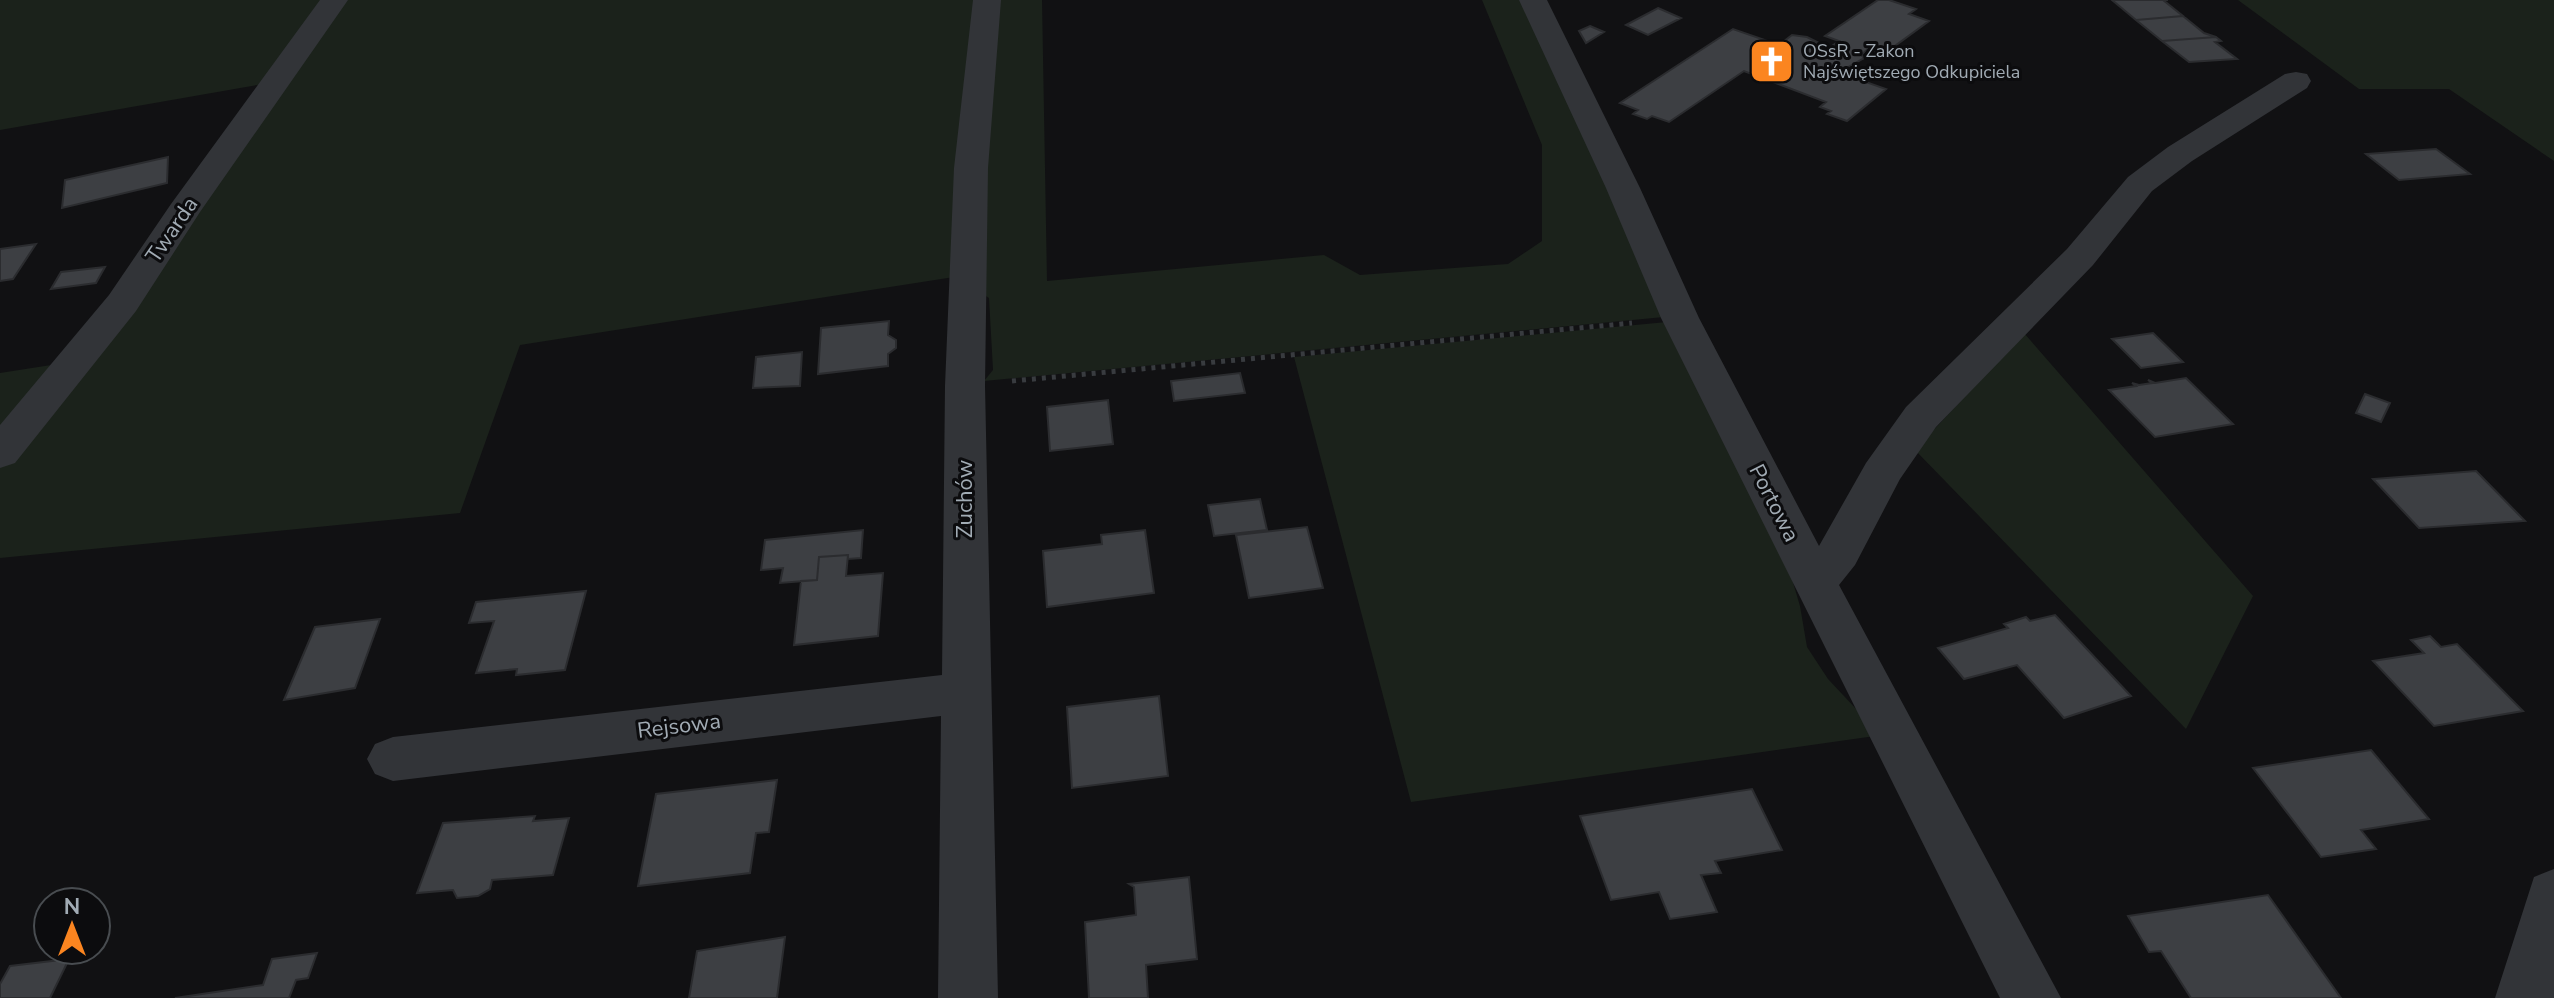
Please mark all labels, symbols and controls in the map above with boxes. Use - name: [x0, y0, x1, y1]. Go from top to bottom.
- church icon: OSsR - Zakon Najświętszego Odkupiciela: [1748, 37, 1796, 85]
- place label: OSsR - Zakon Najświętszego Odkupiciela: [1803, 39, 2020, 84]
- street label: Twarda: [139, 191, 205, 269]
- street label: Portowa: [1742, 459, 1806, 547]
- street label: Zuchów: [950, 460, 980, 538]
- street label: Rejsowa: [636, 706, 722, 746]
- north arrow: [32, 886, 112, 966]
- text: N: [64, 892, 80, 922]

